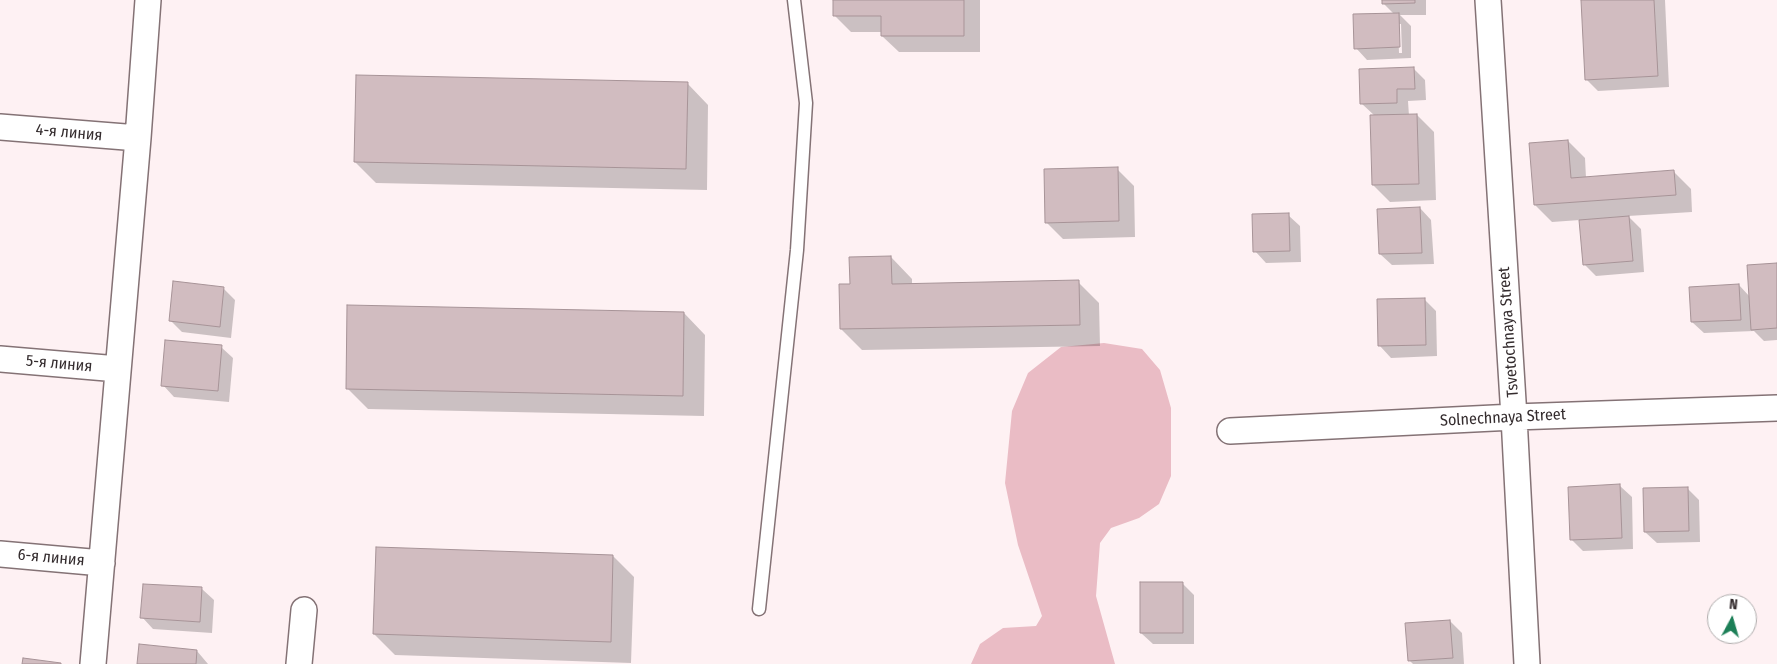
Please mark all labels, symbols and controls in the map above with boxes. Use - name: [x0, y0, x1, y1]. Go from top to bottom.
- street label: 4-я линия: [35, 121, 103, 145]
- street label: Tsvetochnaya Street: [1495, 266, 1523, 398]
- street label: 5-я линия: [25, 352, 93, 376]
- street label: Solnechnaya Street: [1440, 405, 1566, 431]
- street label: 6-я линия: [17, 546, 85, 570]
- north arrow: [1707, 594, 1757, 644]
- text: N: [1728, 596, 1739, 613]

